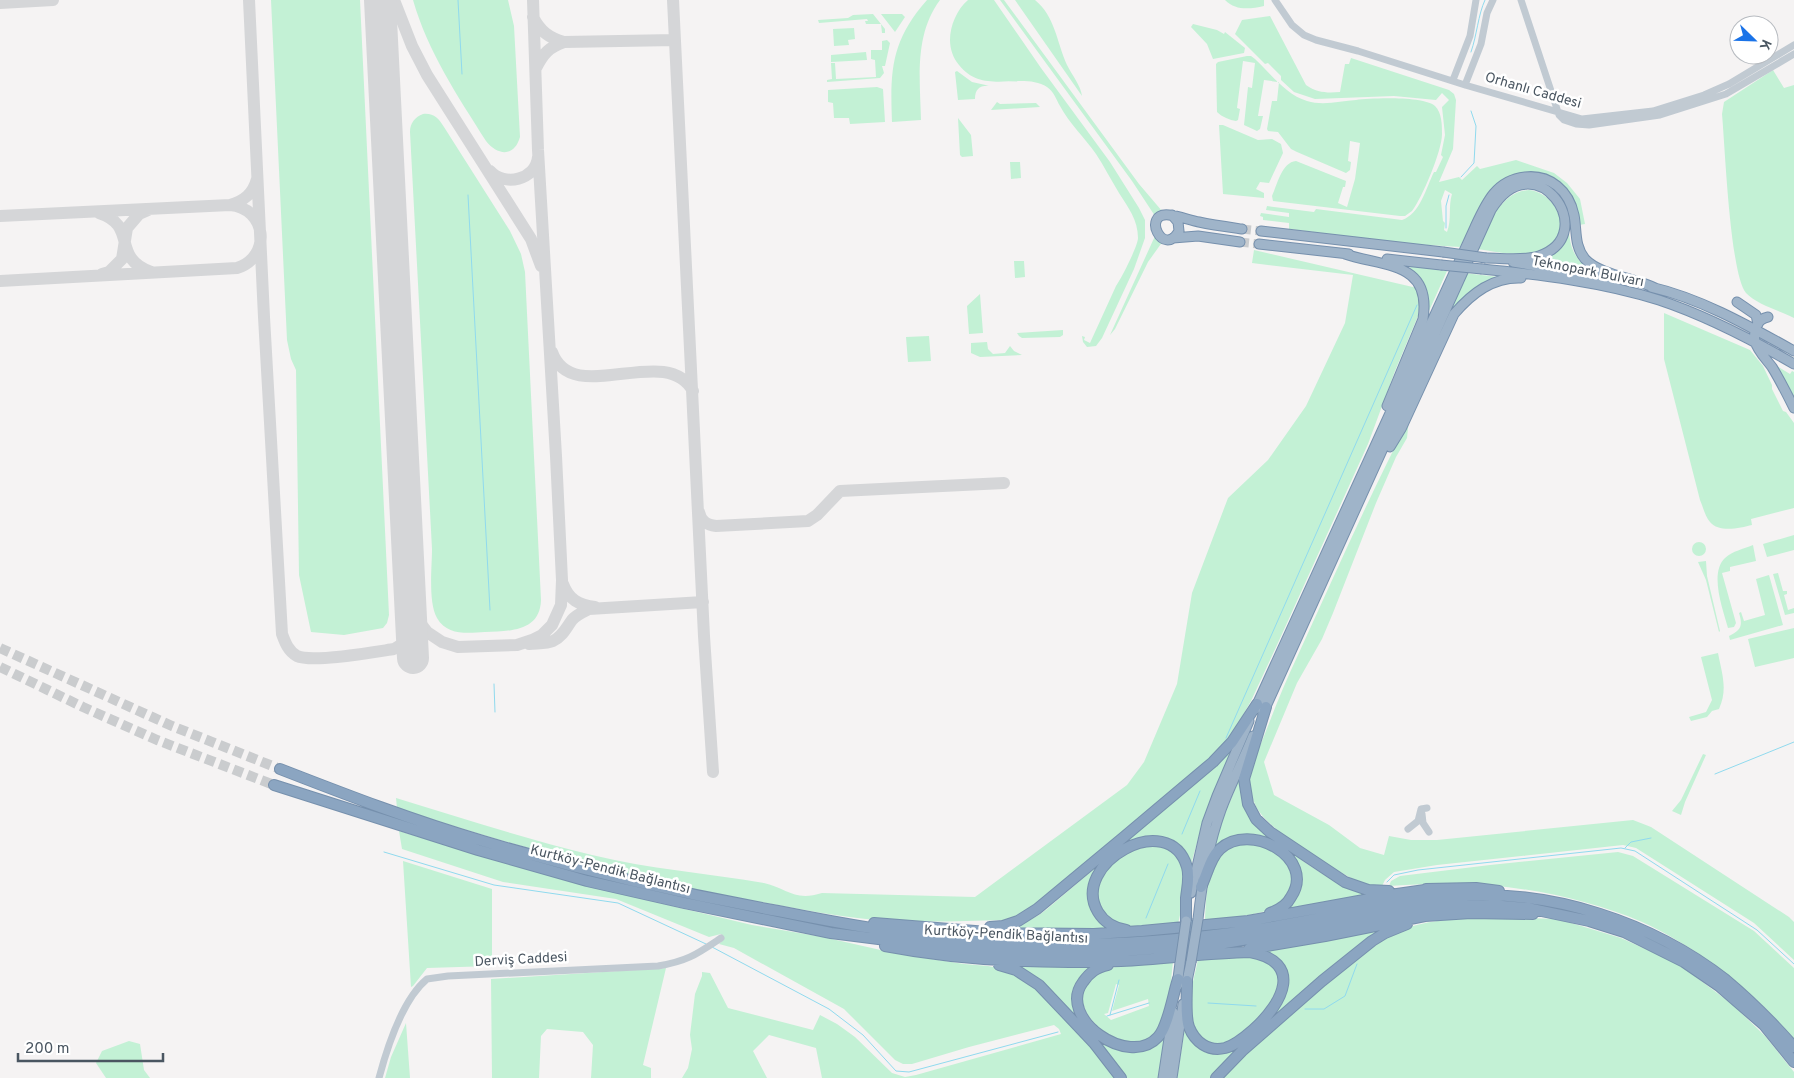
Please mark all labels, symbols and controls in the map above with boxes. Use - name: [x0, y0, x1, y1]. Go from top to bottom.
- north arrow: [1729, 15, 1779, 65]
- text: K: [1755, 37, 1774, 52]
- street label: Orhanlı Caddesi: [1483, 69, 1583, 113]
- street label: Teknopark Bulvarı: [1531, 253, 1645, 291]
- street label: Kurtköy-Pendik Bağlantısı: [528, 842, 692, 898]
- street label: Kurtköy-Pendik Bağlantısı: [924, 922, 1088, 948]
- street label: Derviş Caddesi: [474, 949, 568, 971]
- scale bar: [18, 1030, 162, 1062]
- text: 200 m: [25, 1040, 70, 1059]

